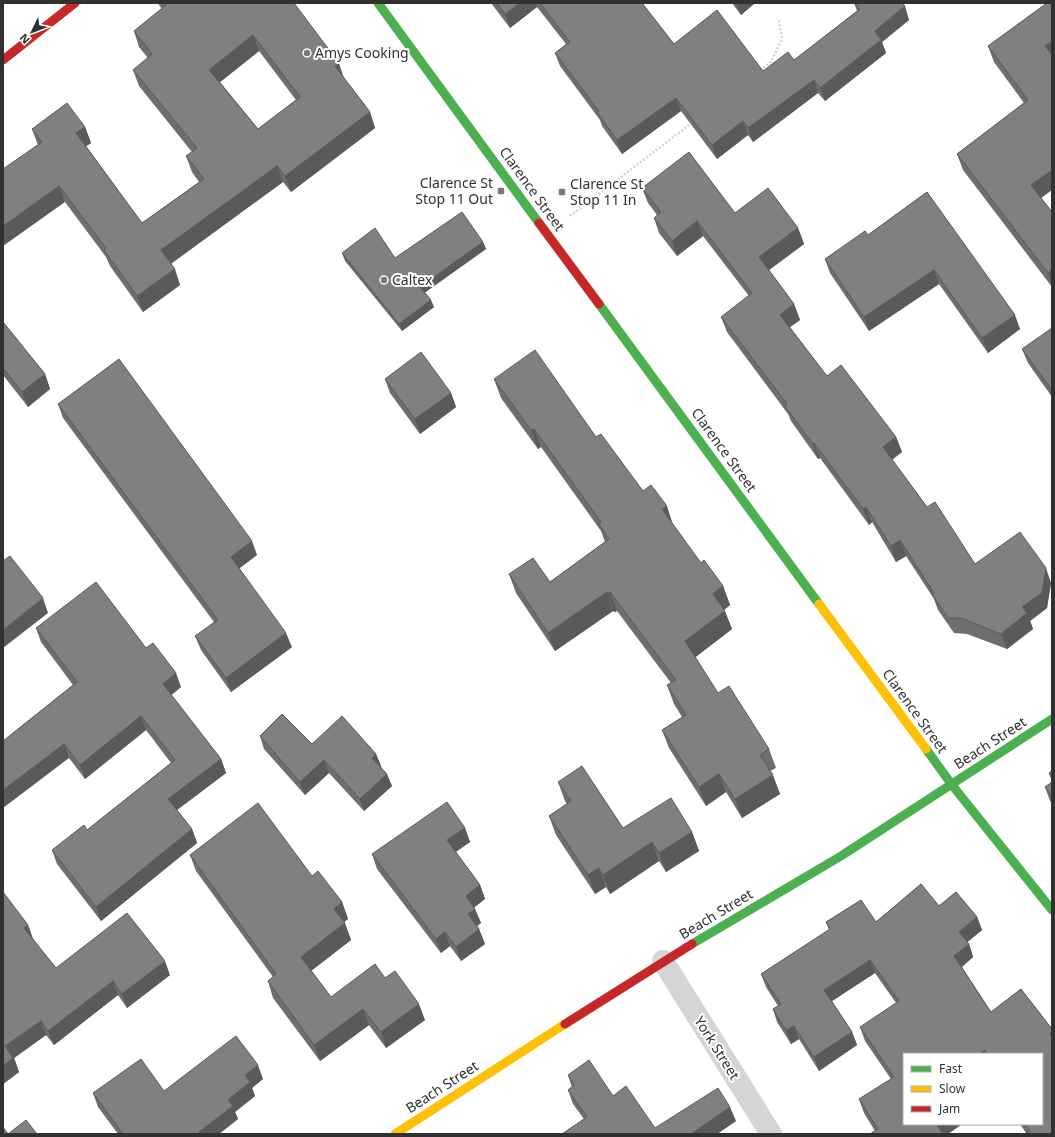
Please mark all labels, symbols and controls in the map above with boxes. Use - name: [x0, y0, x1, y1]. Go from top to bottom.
- north arrow: [12, 12, 52, 52]
- text: N: [16, 31, 33, 48]
- place label: Amys Cooking: [315, 43, 409, 62]
- marker: Amys Cooking: [302, 48, 312, 58]
- street label: Clarence Street: [495, 143, 569, 235]
- place label: Clarence St Stop 11 Out: [415, 173, 493, 208]
- place label: Clarence St Stop 11 In: [570, 174, 643, 209]
- marker: Clarence St Stop 11 Out: [496, 186, 506, 196]
- marker: Clarence St Stop 11 In: [557, 187, 567, 197]
- place label: Caltex: [392, 270, 433, 289]
- marker: Caltex: [379, 275, 389, 285]
- street label: Clarence Street: [687, 404, 761, 496]
- street label: Clarence Street: [878, 665, 952, 757]
- street label: Beach Street: [950, 712, 1030, 773]
- street label: Beach Street: [675, 884, 756, 943]
- street label: York Street: [690, 1012, 744, 1083]
- legend: [903, 1053, 1043, 1125]
- street label: Beach Street: [402, 1056, 482, 1117]
- text: Fast: [939, 1060, 963, 1077]
- text: Slow: [939, 1080, 966, 1097]
- text: Jam: [938, 1100, 960, 1117]

